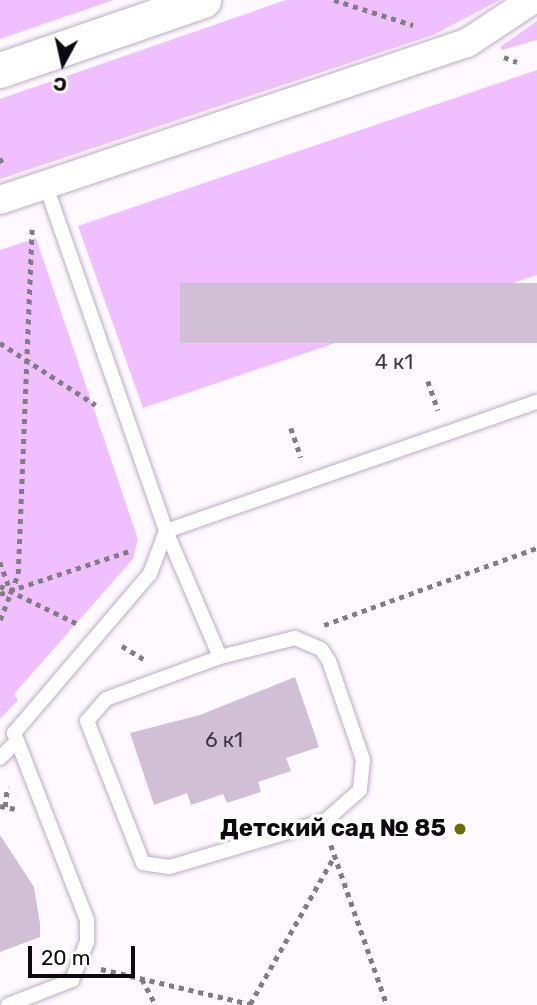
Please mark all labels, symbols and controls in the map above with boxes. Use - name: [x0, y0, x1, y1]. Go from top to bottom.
- north arrow: [28, 28, 98, 98]
- text: С: [52, 72, 68, 97]
- house number: 4 к1: [375, 349, 413, 375]
- house number: 6 к1: [205, 727, 243, 753]
- place label: Детский сад № 85: [220, 815, 446, 843]
- marker: Детский сад № 85: [452, 821, 468, 837]
- scale bar: [32, 932, 138, 976]
- text: 20 m: [41, 945, 90, 970]

